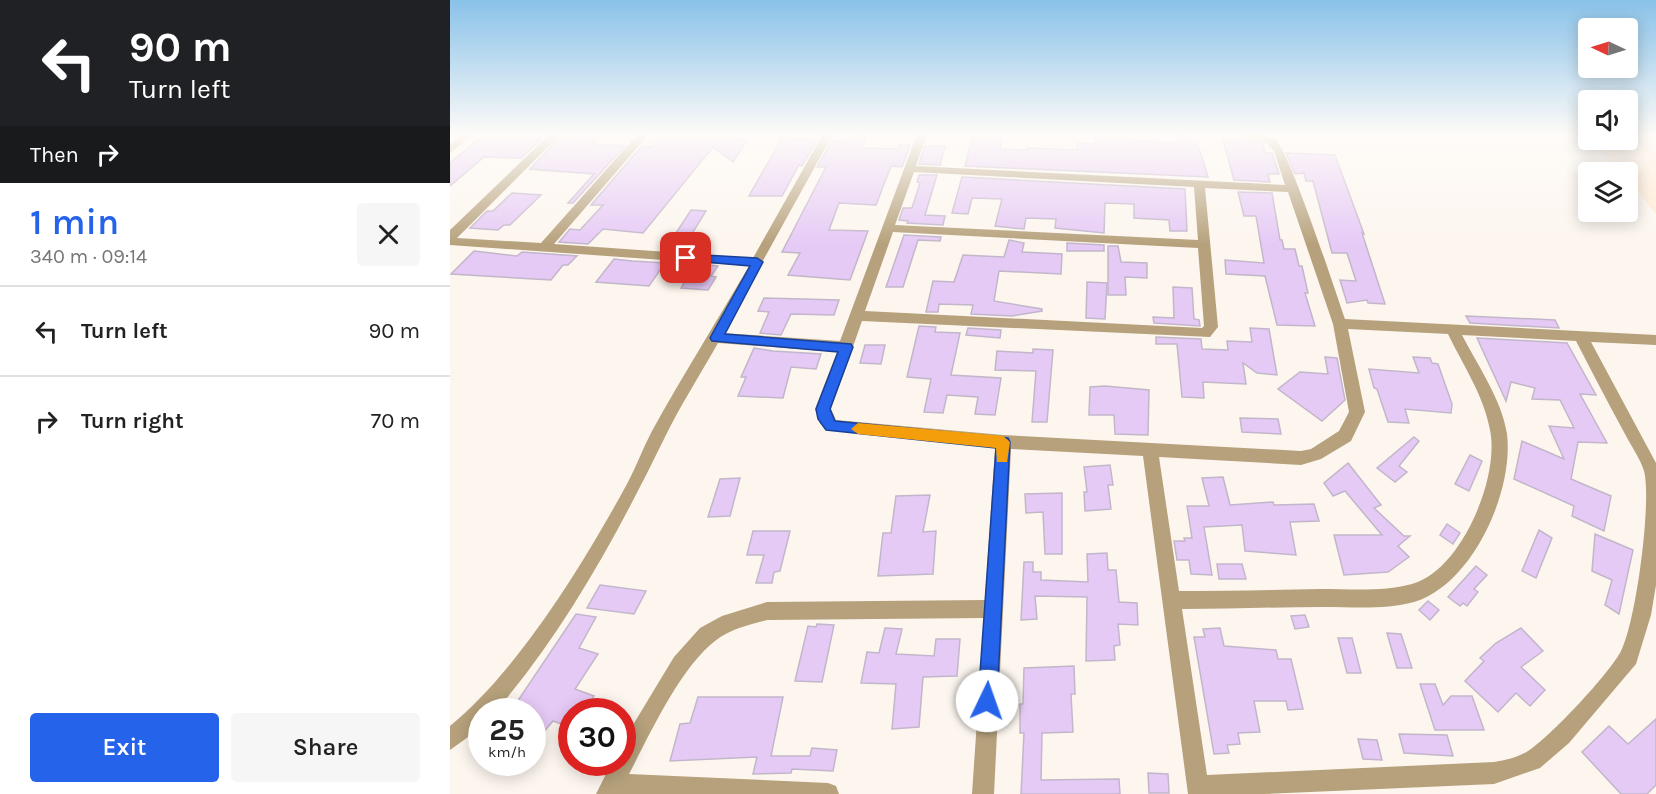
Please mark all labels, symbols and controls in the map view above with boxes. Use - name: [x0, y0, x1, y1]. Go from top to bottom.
- north arrow: [1578, 18, 1638, 78]
- map controls: [1578, 18, 1638, 222]
- text: 90 m: [129, 22, 232, 72]
- icon: left: [30, 24, 108, 102]
- text: Turn left: [129, 73, 230, 105]
- button: sound: [1578, 90, 1638, 150]
- icon: right: [91, 138, 124, 171]
- text: Then: [30, 142, 79, 168]
- button: layers: [1578, 162, 1638, 222]
- text: 1 min: [30, 201, 119, 243]
- button: close: [357, 203, 420, 266]
- pin: [660, 232, 711, 283]
- icon: arrive: [669, 241, 702, 274]
- text: 340 m · 09:14: [30, 245, 147, 268]
- icon: left: [30, 315, 63, 348]
- text: Turn left: [81, 318, 168, 344]
- text: 90 m: [368, 318, 420, 344]
- icon: right: [30, 405, 63, 438]
- text: Turn right: [81, 408, 184, 434]
- text: 70 m: [371, 408, 420, 434]
- position arrow: [955, 669, 1019, 733]
- speed limit sign: 30: [558, 698, 636, 776]
- text: 25: [489, 712, 525, 748]
- button: Exit: [30, 713, 219, 782]
- button: Share: [231, 713, 420, 782]
- text: km/h: [488, 743, 526, 761]

